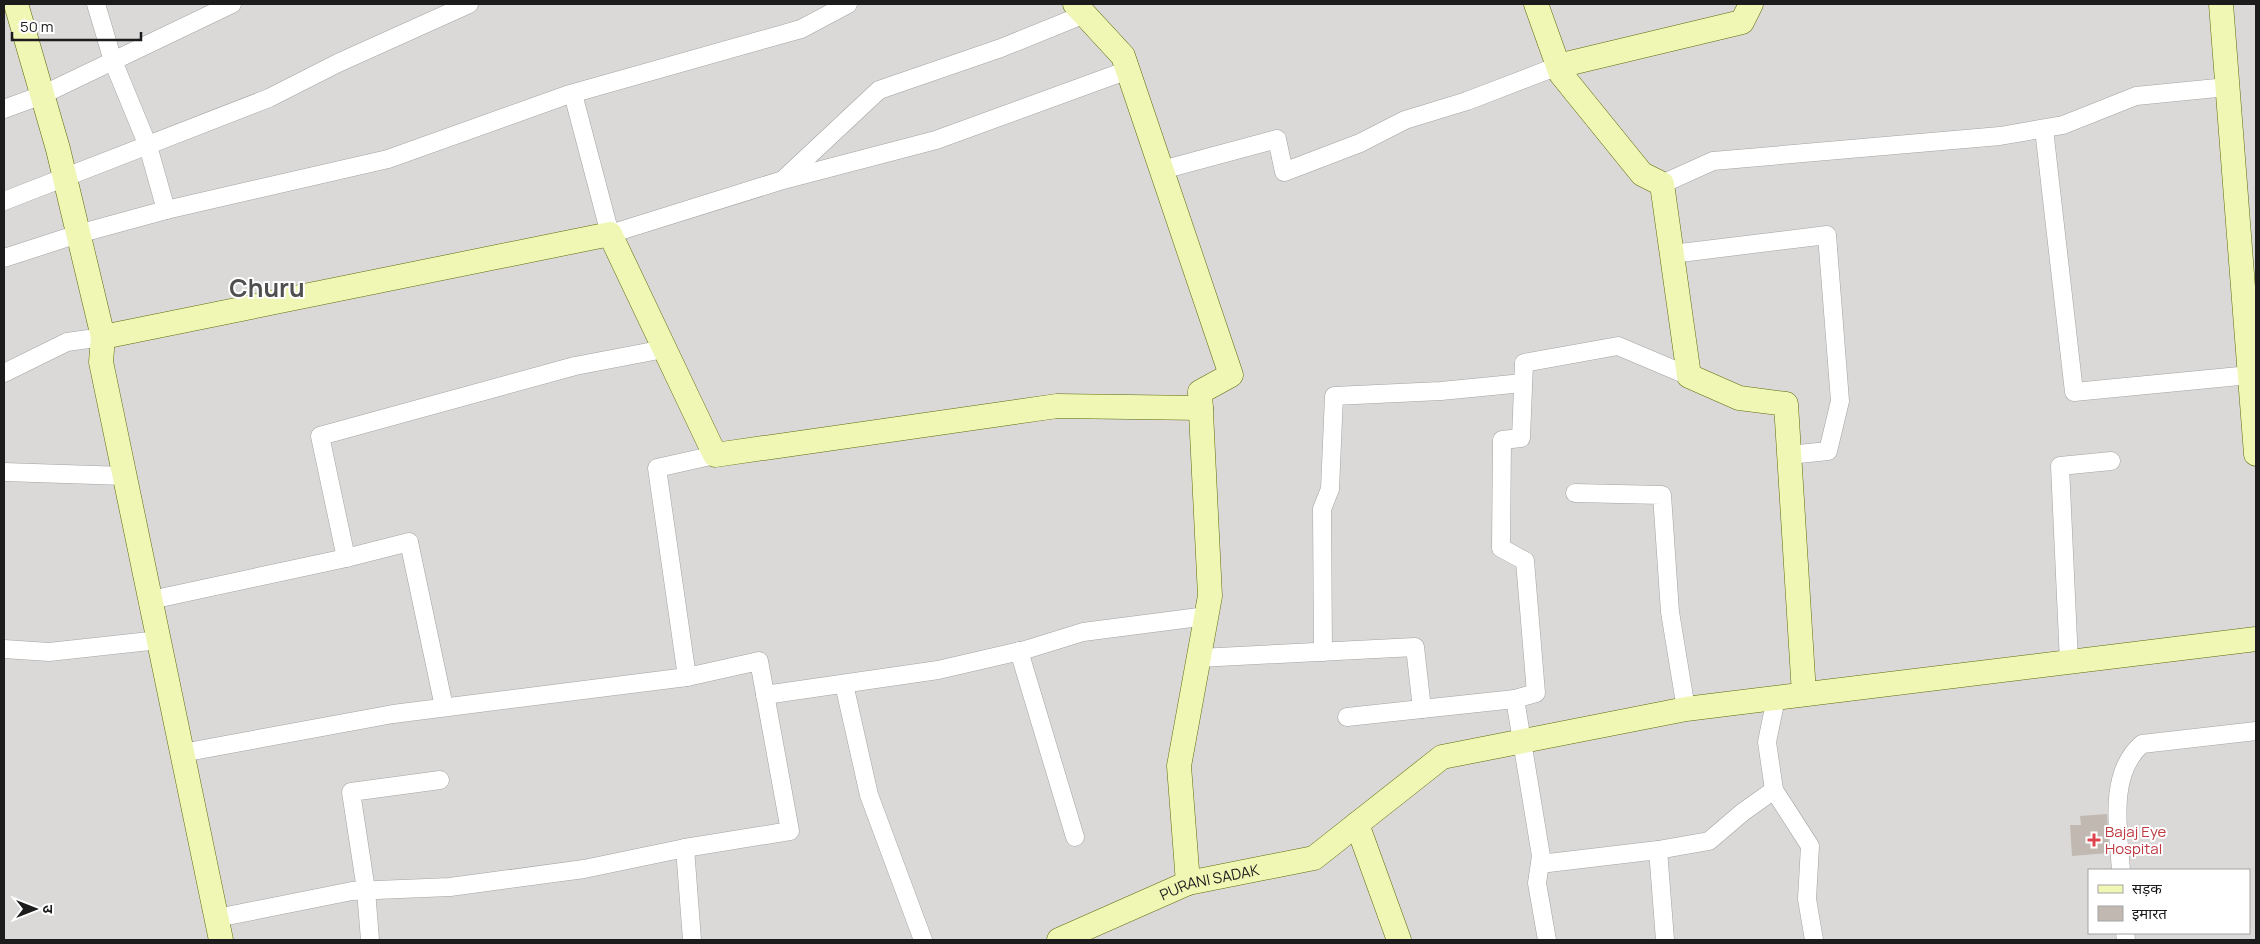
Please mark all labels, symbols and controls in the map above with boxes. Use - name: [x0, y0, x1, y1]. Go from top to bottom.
- scale bar: [12, 10, 141, 42]
- text: 50 m: [20, 16, 54, 37]
- district label: Churu: [229, 270, 305, 305]
- place label: Bajaj Eye Hospital: [2105, 821, 2167, 859]
- marker: Bajaj Eye Hospital: [2087, 833, 2101, 847]
- street label: PURANI SADAK: [1156, 859, 1261, 905]
- legend: [2088, 869, 2250, 934]
- text: सड़क: [2132, 878, 2162, 899]
- north arrow: [10, 884, 60, 934]
- text: इमारत: [2132, 903, 2167, 924]
- text: उ: [39, 905, 58, 914]

